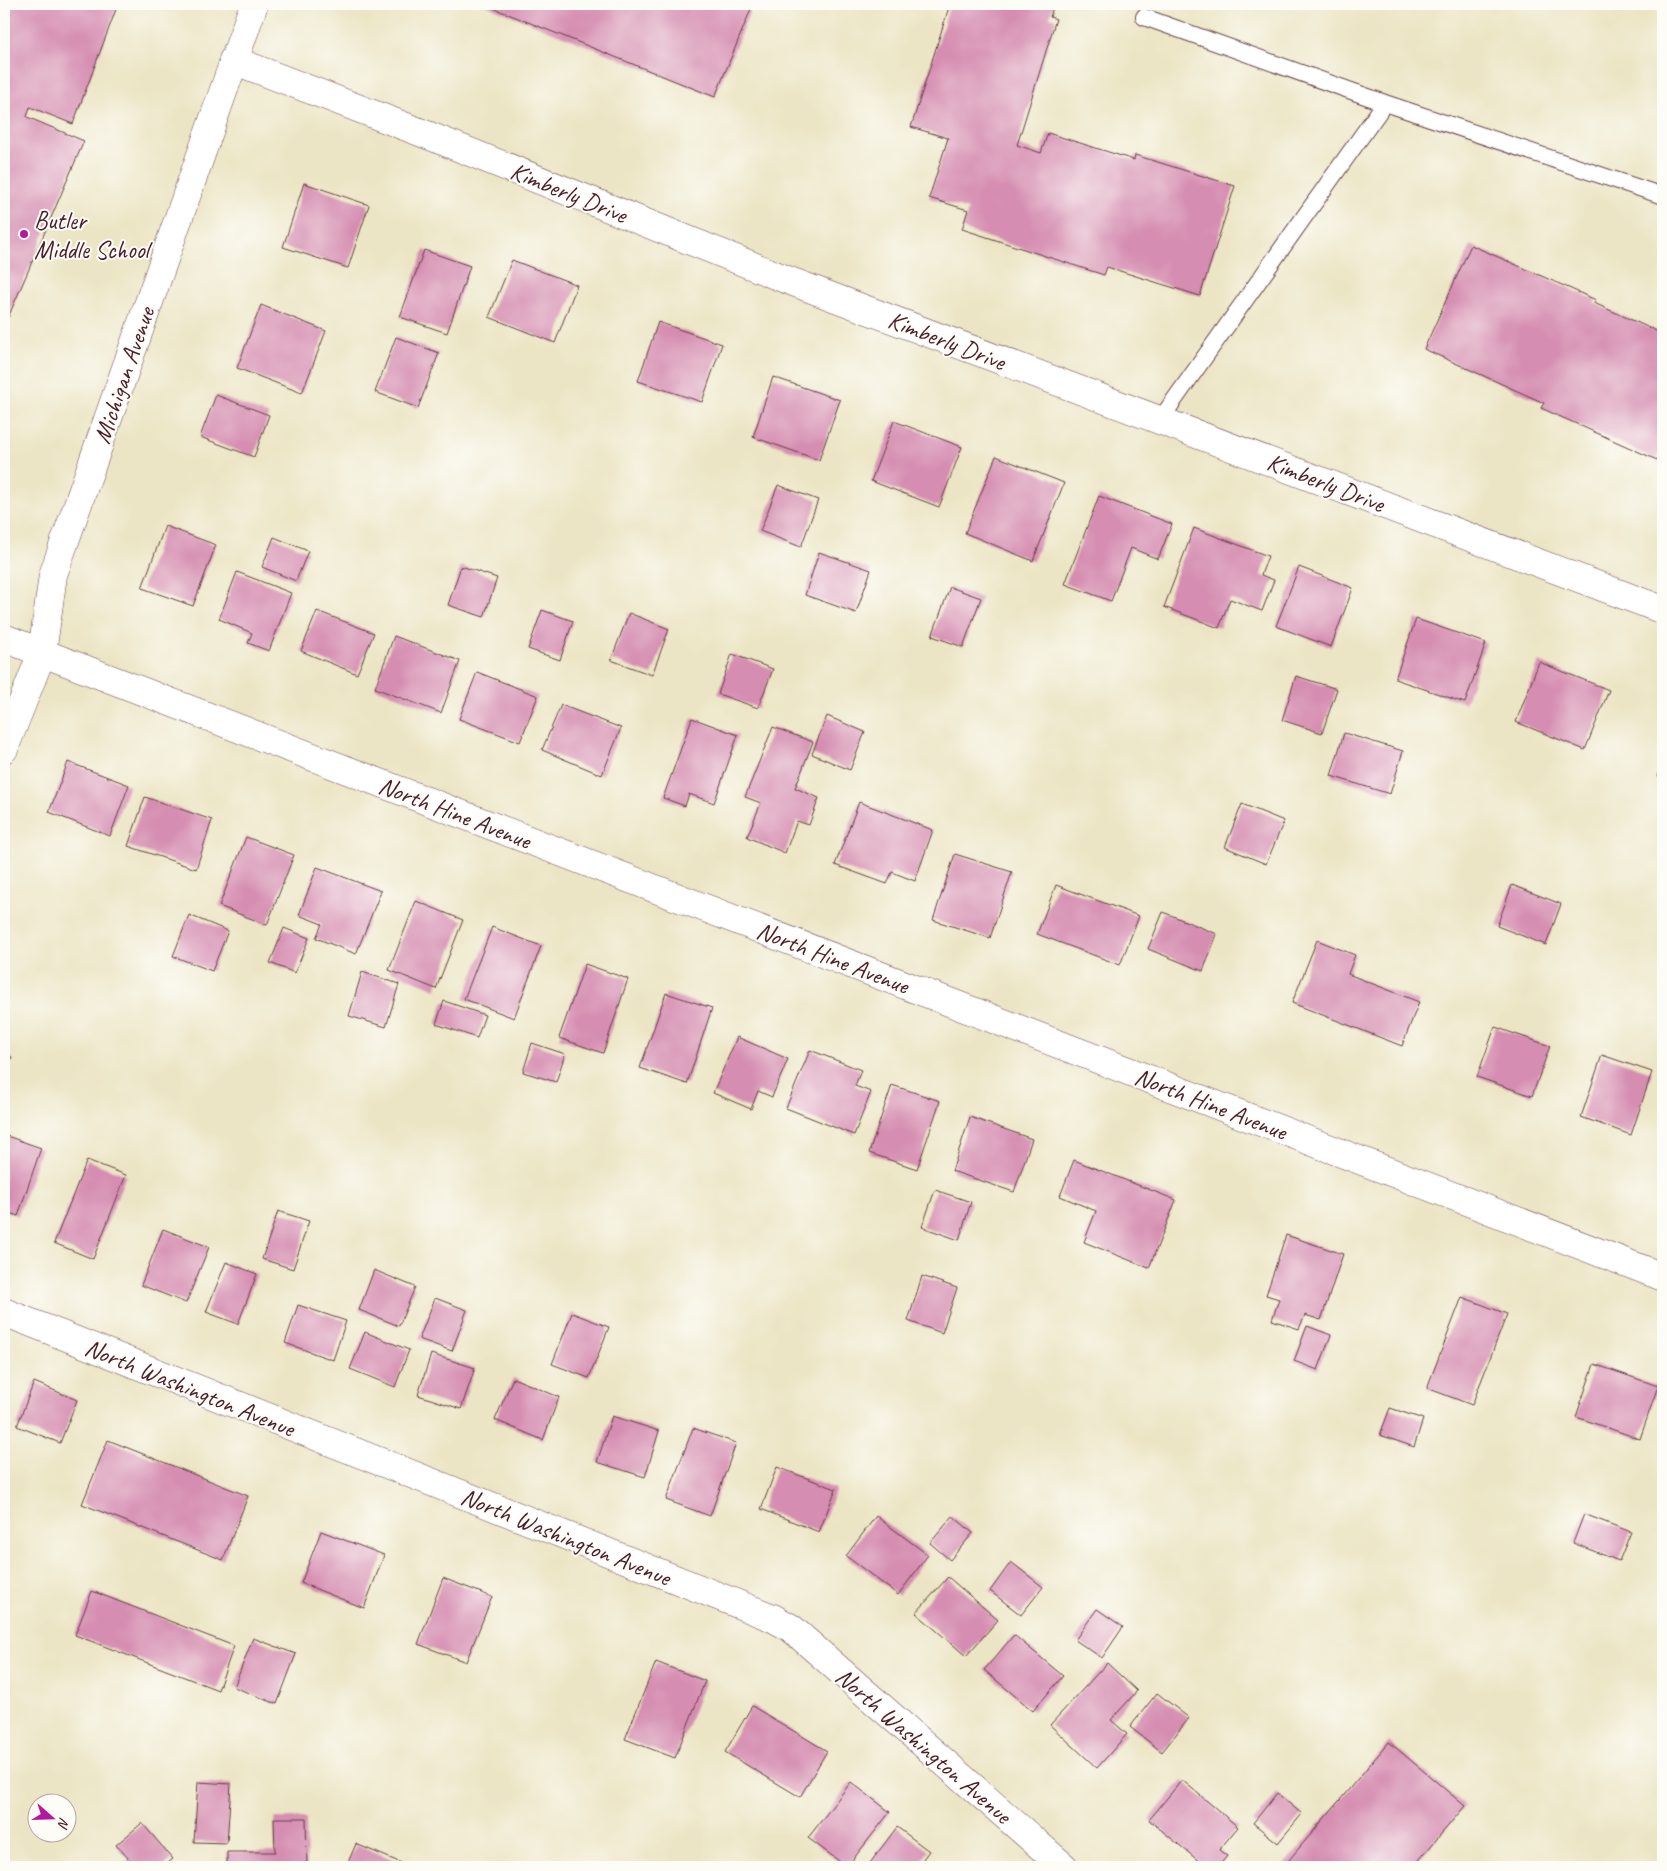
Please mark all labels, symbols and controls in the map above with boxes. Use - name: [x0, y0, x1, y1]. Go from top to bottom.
- street label: Kimberly Drive: [506, 155, 633, 231]
- place label: Butler Middle School: [34, 205, 154, 266]
- marker: Butler Middle School: [18, 228, 30, 240]
- street label: Michigan Avenue: [86, 301, 163, 448]
- street label: Kimberly Drive: [884, 304, 1012, 379]
- street label: Kimberly Drive: [1263, 446, 1391, 521]
- street label: North Hine Avenue: [374, 769, 537, 857]
- street label: North Hine Avenue: [752, 914, 915, 1002]
- street label: North Hine Avenue: [1130, 1060, 1293, 1148]
- street label: North Washington Avenue: [80, 1331, 301, 1445]
- street label: North Washington Avenue: [456, 1480, 677, 1594]
- street label: North Washington Avenue: [829, 1661, 1019, 1832]
- north arrow: [28, 1794, 78, 1844]
- text: N: [53, 1815, 73, 1831]

